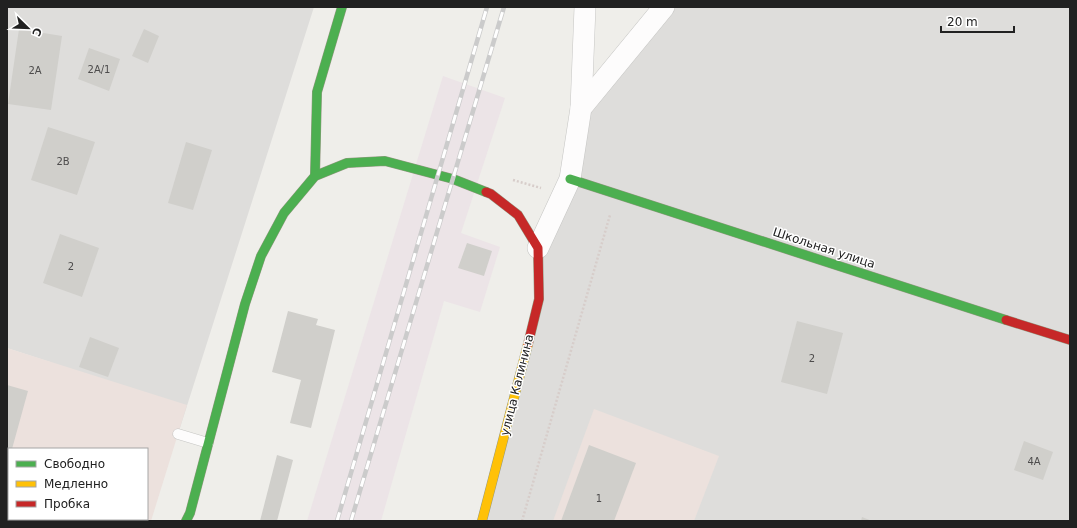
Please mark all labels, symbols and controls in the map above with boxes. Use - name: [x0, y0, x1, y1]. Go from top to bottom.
- north arrow: [8, 8, 48, 48]
- scale bar: [941, 8, 1014, 34]
- text: 20 m: [947, 15, 978, 29]
- text: С: [29, 25, 44, 38]
- house number: 2А/1: [88, 64, 110, 75]
- house number: 2А: [28, 65, 42, 76]
- house number: 2В: [56, 156, 70, 167]
- street label: Школьная улица: [771, 225, 877, 271]
- house number: 2: [68, 261, 74, 272]
- street label: улица Калинина: [498, 333, 536, 437]
- house number: 2: [809, 353, 815, 364]
- legend: [8, 448, 148, 520]
- house number: 4А: [1027, 456, 1041, 467]
- text: Свободно: [44, 457, 105, 471]
- text: Медленно: [44, 477, 108, 491]
- house number: 1: [596, 493, 602, 504]
- text: Пробка: [44, 497, 90, 511]

